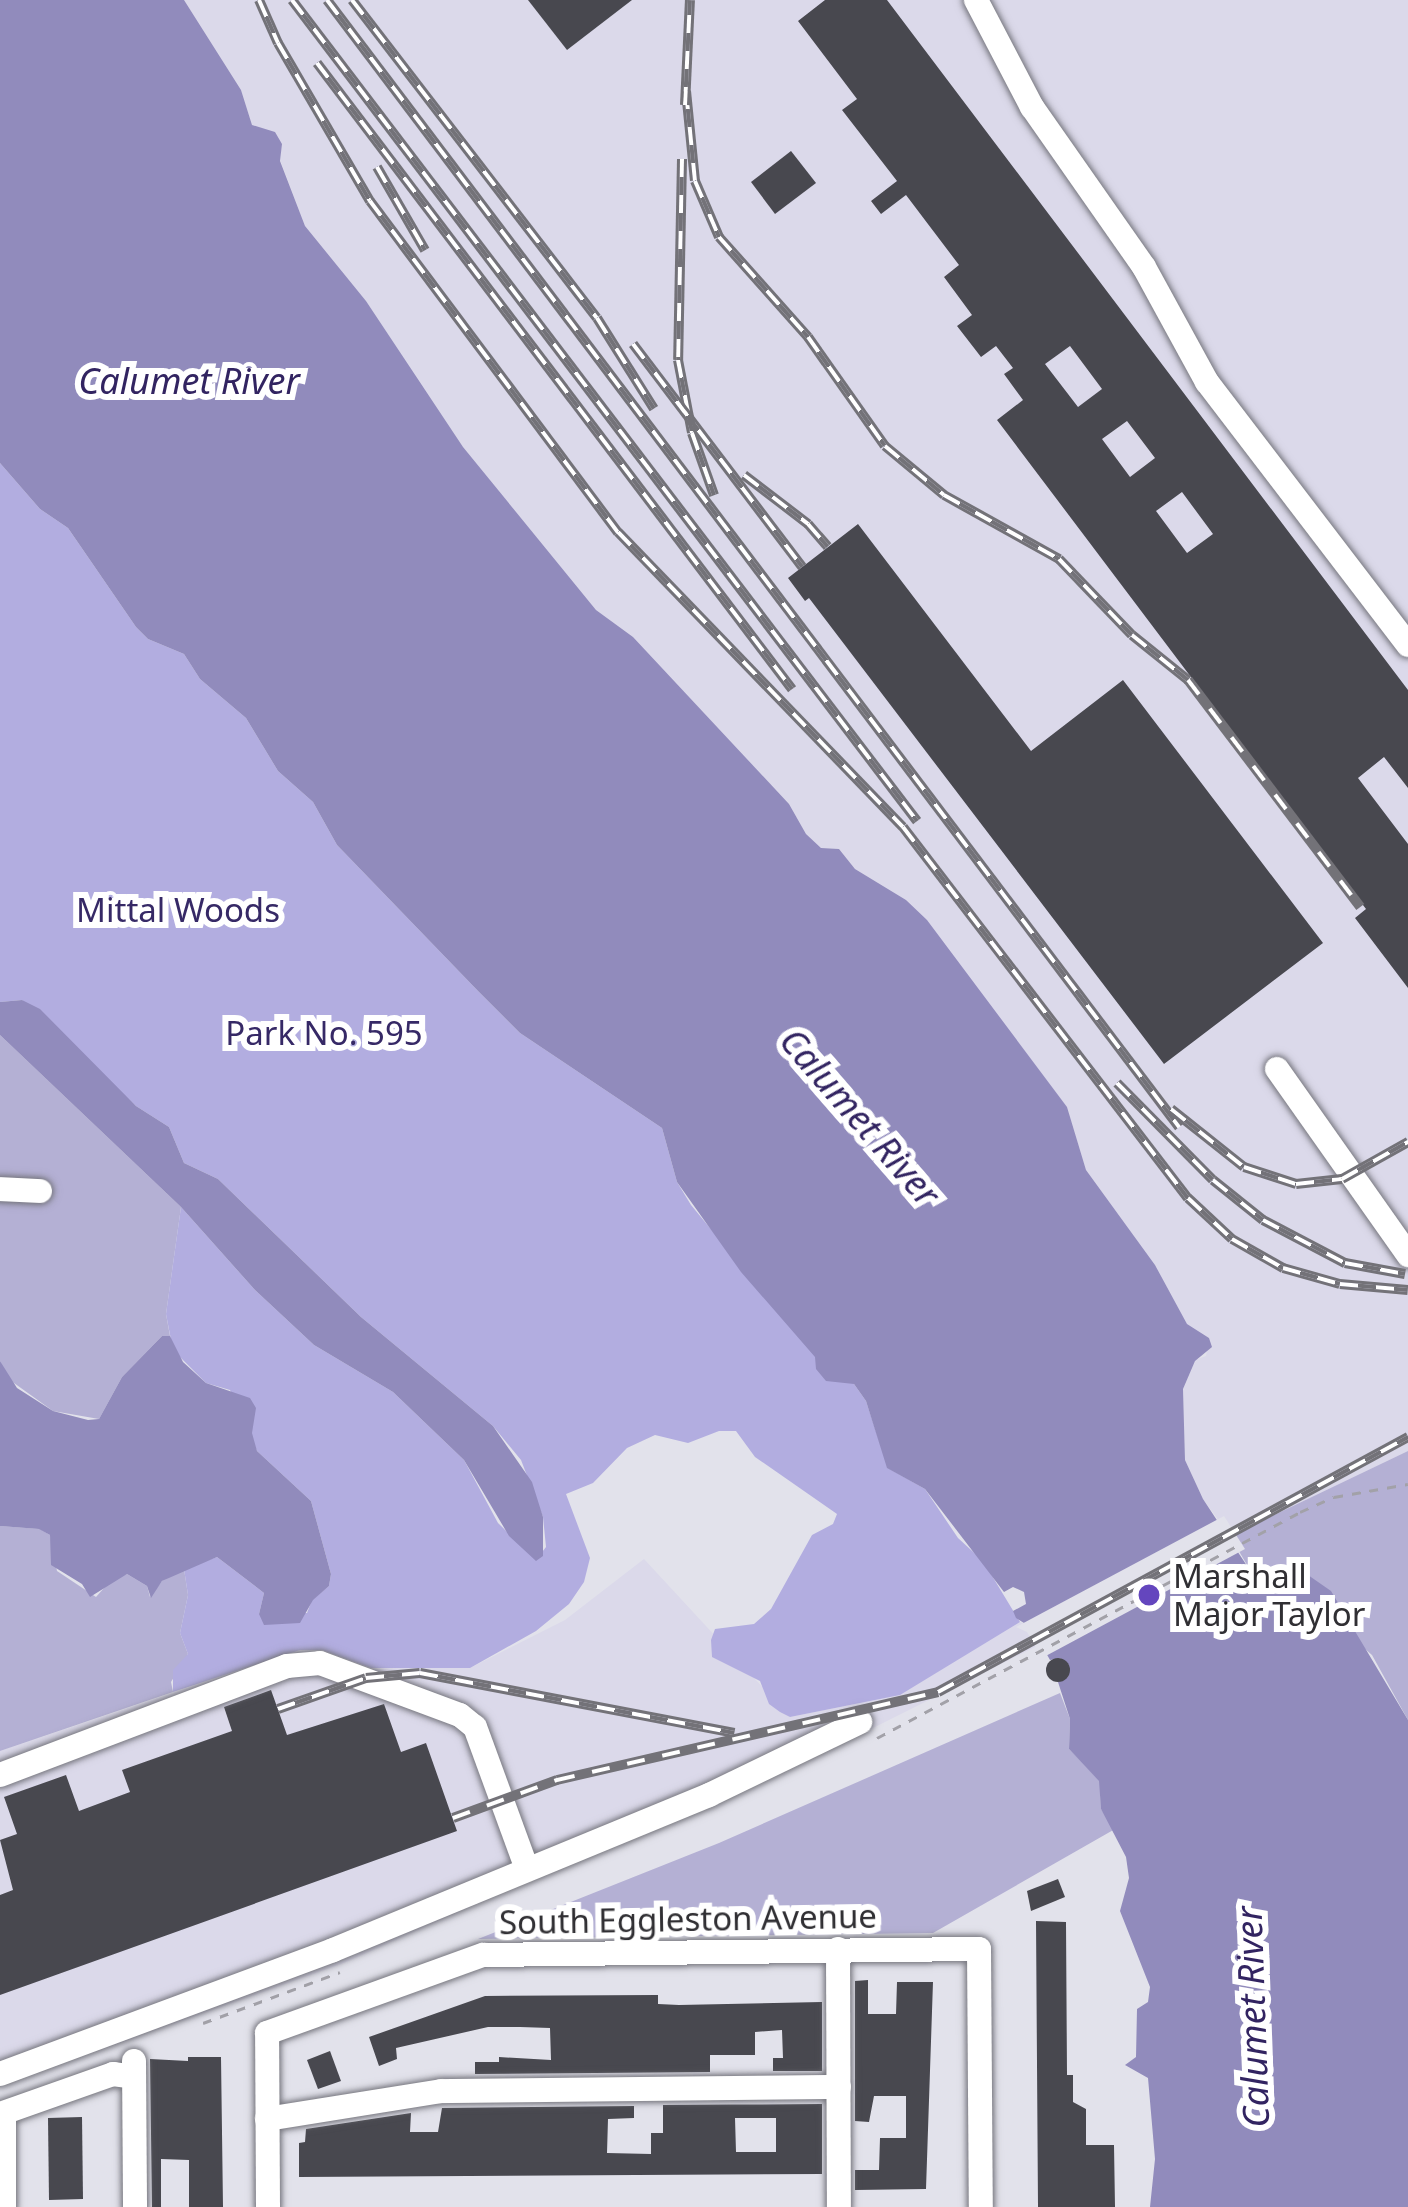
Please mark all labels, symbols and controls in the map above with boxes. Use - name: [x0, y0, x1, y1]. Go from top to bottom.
- water label: Calumet River: [78, 359, 300, 403]
- park label: Mittal Woods: [76, 890, 280, 930]
- park label: Park No. 595: [225, 1013, 423, 1053]
- water label: Calumet River: [771, 1019, 949, 1215]
- place label: Marshall Major Taylor: [1173, 1556, 1365, 1634]
- marker: Marshall Major Taylor: [1136, 1582, 1162, 1608]
- street label: South Eggleston Avenue: [499, 1896, 877, 1942]
- water label: Calumet River: [1227, 1906, 1277, 2128]

